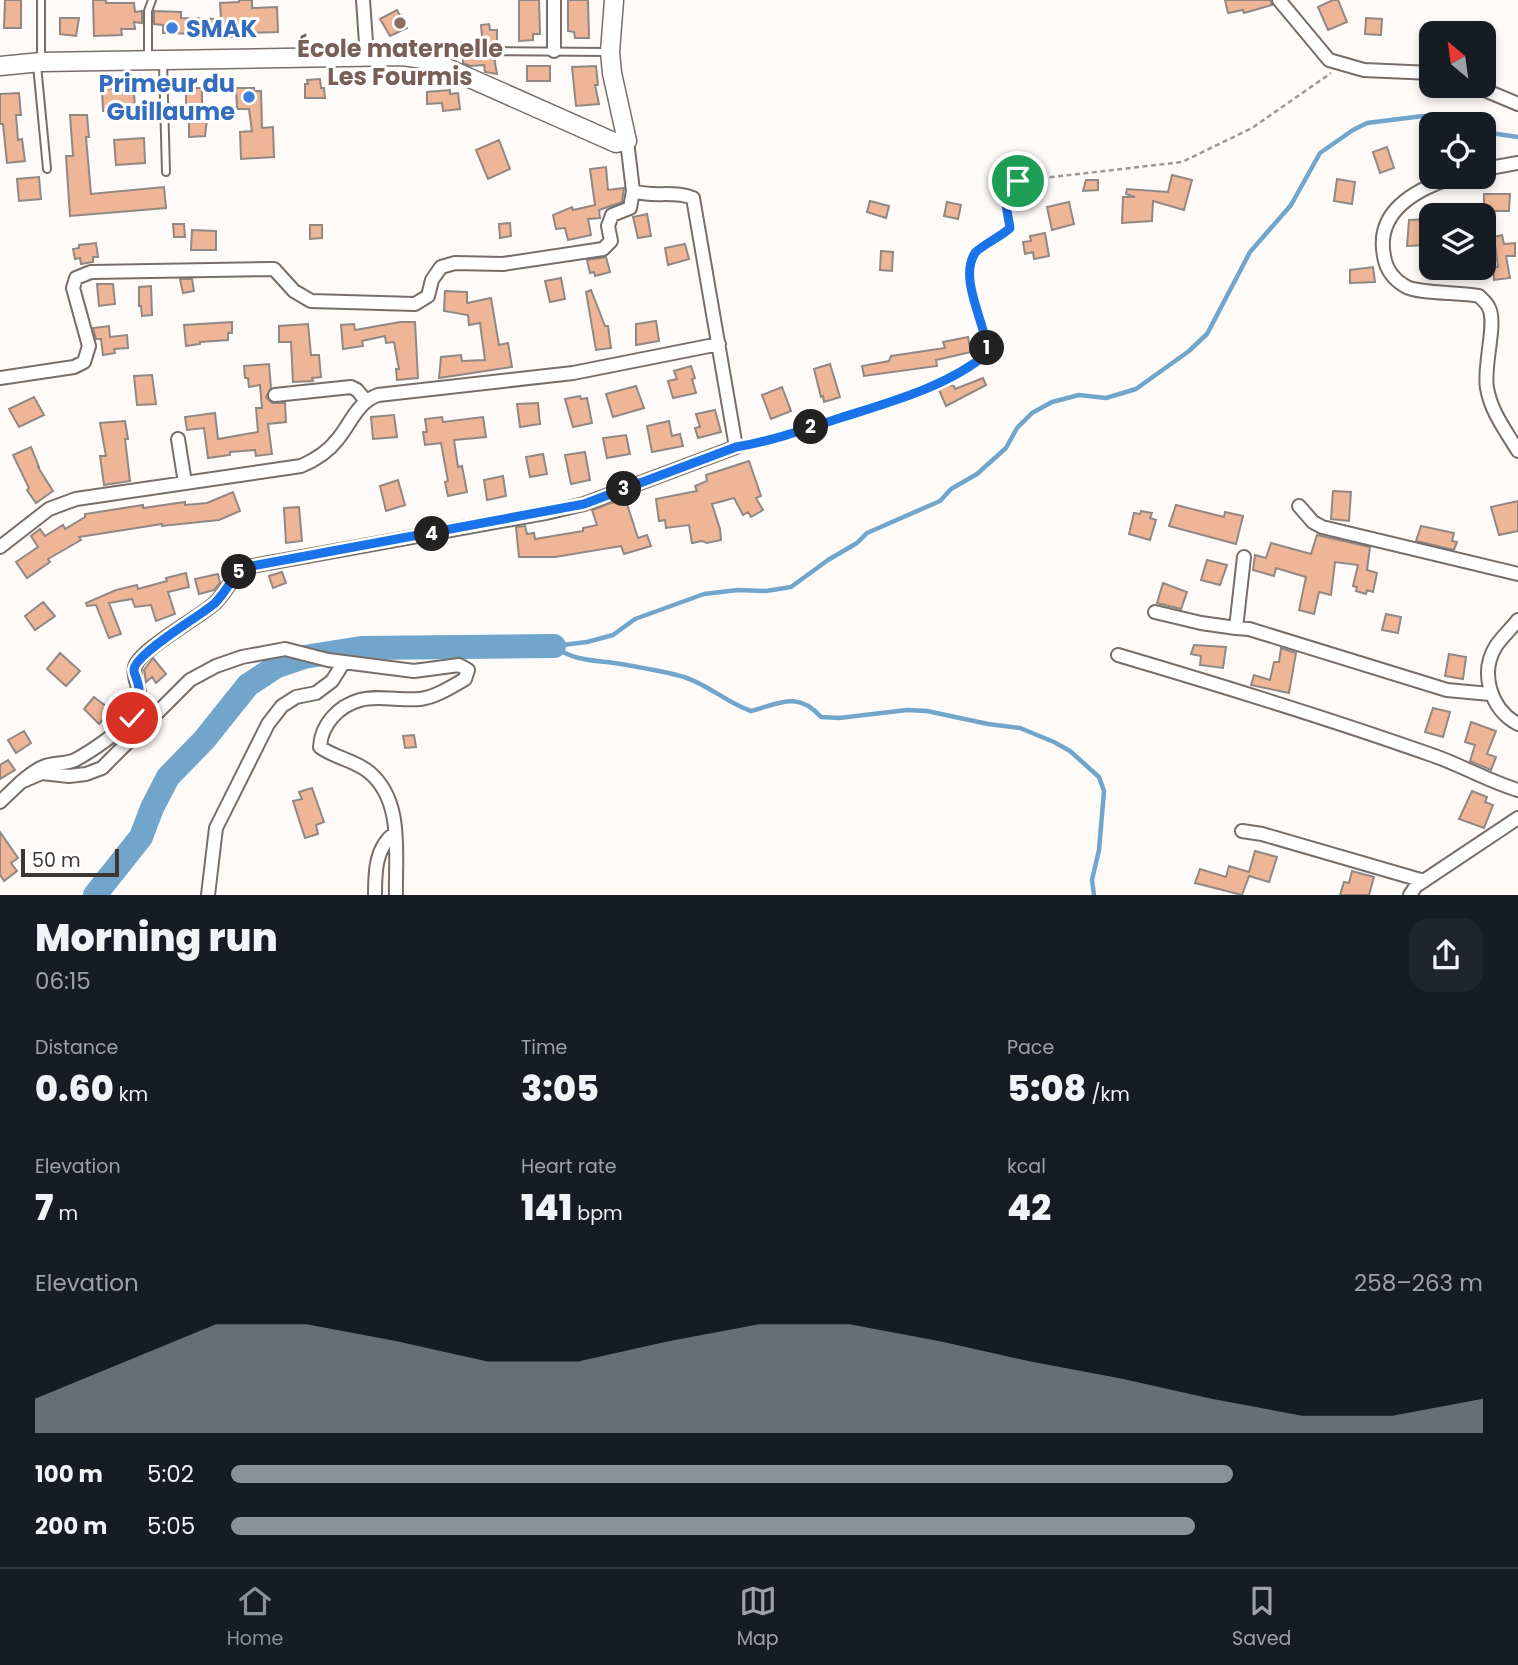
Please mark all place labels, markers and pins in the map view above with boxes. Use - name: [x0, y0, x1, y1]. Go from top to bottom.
- place label: SMAK: [186, 12, 257, 45]
- marker: École maternelle Les Fourmis: [392, 15, 408, 31]
- marker: SMAK: [164, 20, 180, 36]
- place label: École maternelle Les Fourmis: [297, 32, 503, 93]
- place label: Primeur du Guillaume: [98, 67, 235, 128]
- marker: Primeur du Guillaume: [241, 89, 257, 105]
- pin: [988, 151, 1048, 211]
- pin: 1: [970, 330, 1004, 366]
- pin: 2: [794, 410, 828, 444]
- pin: 3: [606, 472, 642, 506]
- pin: 4: [414, 516, 450, 552]
- pin: 5: [222, 554, 256, 590]
- pin: [102, 688, 162, 748]

